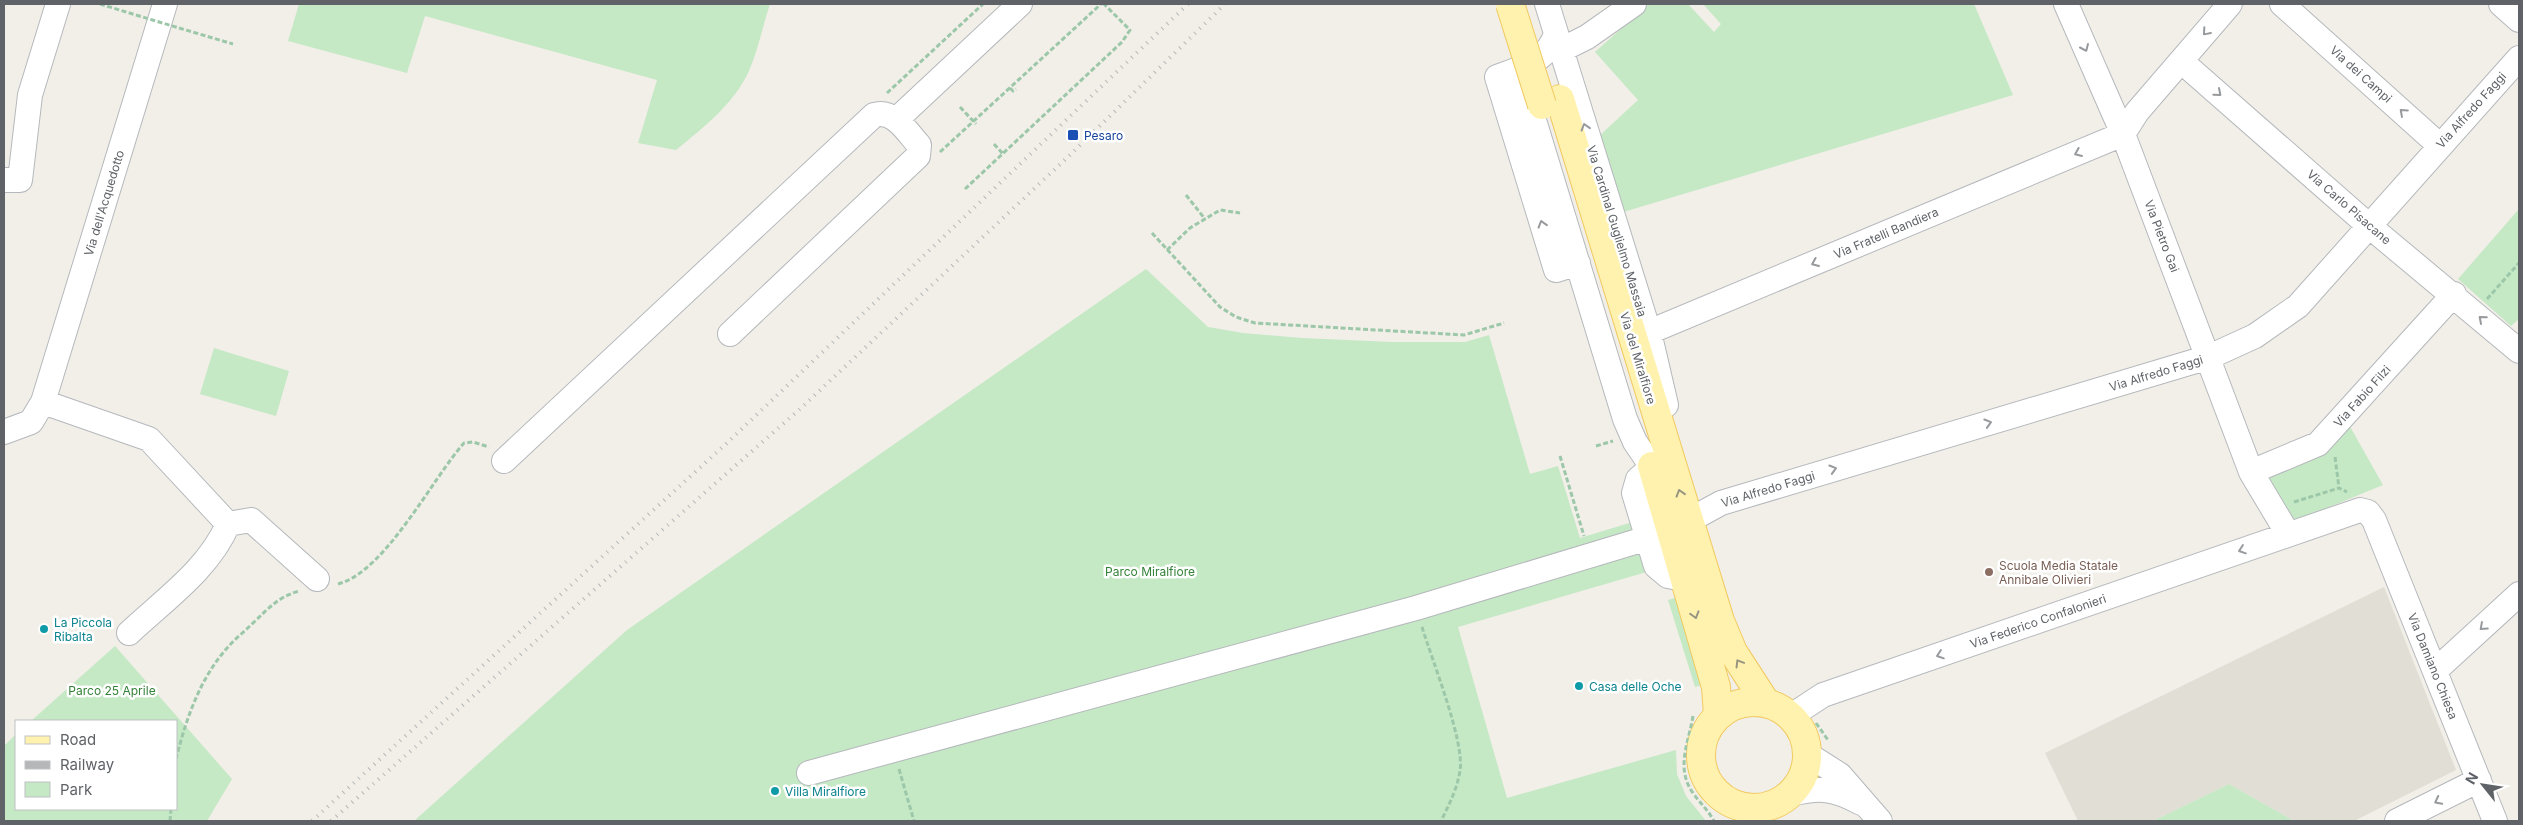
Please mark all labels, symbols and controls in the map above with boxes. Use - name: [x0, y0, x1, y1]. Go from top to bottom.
- one-way arrow: [2202, 27, 2211, 36]
- street label: Via dei Campi: [2327, 42, 2395, 106]
- one-way arrow: [2079, 43, 2090, 52]
- street label: Via Alfredo Faggi: [2433, 69, 2509, 151]
- one-way arrow: [2212, 87, 2221, 96]
- one-way arrow: [2400, 109, 2409, 118]
- one-way arrow: [1581, 124, 1591, 132]
- marker: Pesaro: [1066, 128, 1080, 142]
- place label: Pesaro: [1084, 128, 1123, 143]
- street label: Via Cardinal Guglielmo Massaia: [1584, 144, 1650, 318]
- one-way arrow: [2074, 147, 2083, 157]
- street label: Via dell'Acquedotto: [81, 148, 127, 258]
- street label: Via Carlo Pisacane: [2304, 166, 2394, 248]
- street label: Via Pietro Gai: [2141, 198, 2183, 274]
- street label: Via Fratelli Bandiera: [1831, 204, 1941, 262]
- one-way arrow: [1538, 220, 1548, 228]
- one-way arrow: [1811, 256, 1820, 267]
- street label: Via del Miralfiore: [1617, 310, 1659, 406]
- one-way arrow: [2479, 316, 2488, 325]
- street label: Via Alfredo Faggi: [2107, 352, 2205, 394]
- street label: Via Fabio Filzi: [2330, 362, 2394, 430]
- one-way arrow: [1984, 418, 1992, 428]
- one-way arrow: [1828, 465, 1836, 475]
- street label: Via Alfredo Faggi: [1719, 468, 1817, 510]
- one-way arrow: [1675, 489, 1685, 498]
- one-way arrow: [2239, 544, 2247, 554]
- place label: Scuola Media Statale Annibale Olivieri: [1999, 558, 2118, 587]
- park label: Parco Miralfiore: [1105, 564, 1195, 579]
- marker: Scuola Media Statale Annibale Olivieri: [1983, 566, 1995, 578]
- street label: Via Federico Confalonieri: [1968, 591, 2108, 651]
- one-way arrow: [1689, 610, 1699, 618]
- street label: Via Damiano Chiesa: [2405, 611, 2461, 721]
- place label: La Piccola Ribalta: [54, 615, 112, 644]
- one-way arrow: [2480, 621, 2489, 630]
- marker: La Piccola Ribalta: [38, 623, 50, 635]
- one-way arrow: [1936, 649, 1945, 659]
- one-way arrow: [1735, 659, 1745, 668]
- place label: Casa delle Oche: [1589, 679, 1682, 694]
- marker: Casa delle Oche: [1573, 680, 1585, 692]
- park label: Parco 25 Aprile: [68, 683, 156, 698]
- legend: [15, 720, 178, 810]
- text: Road: [60, 730, 96, 749]
- text: Railway: [60, 755, 115, 774]
- north arrow: [2458, 760, 2508, 810]
- text: N: [2461, 769, 2481, 787]
- text: Park: [60, 780, 93, 799]
- place label: Villa Miralfiore: [785, 784, 866, 799]
- marker: Villa Miralfiore: [769, 785, 781, 797]
- one-way arrow: [2434, 795, 2443, 805]

